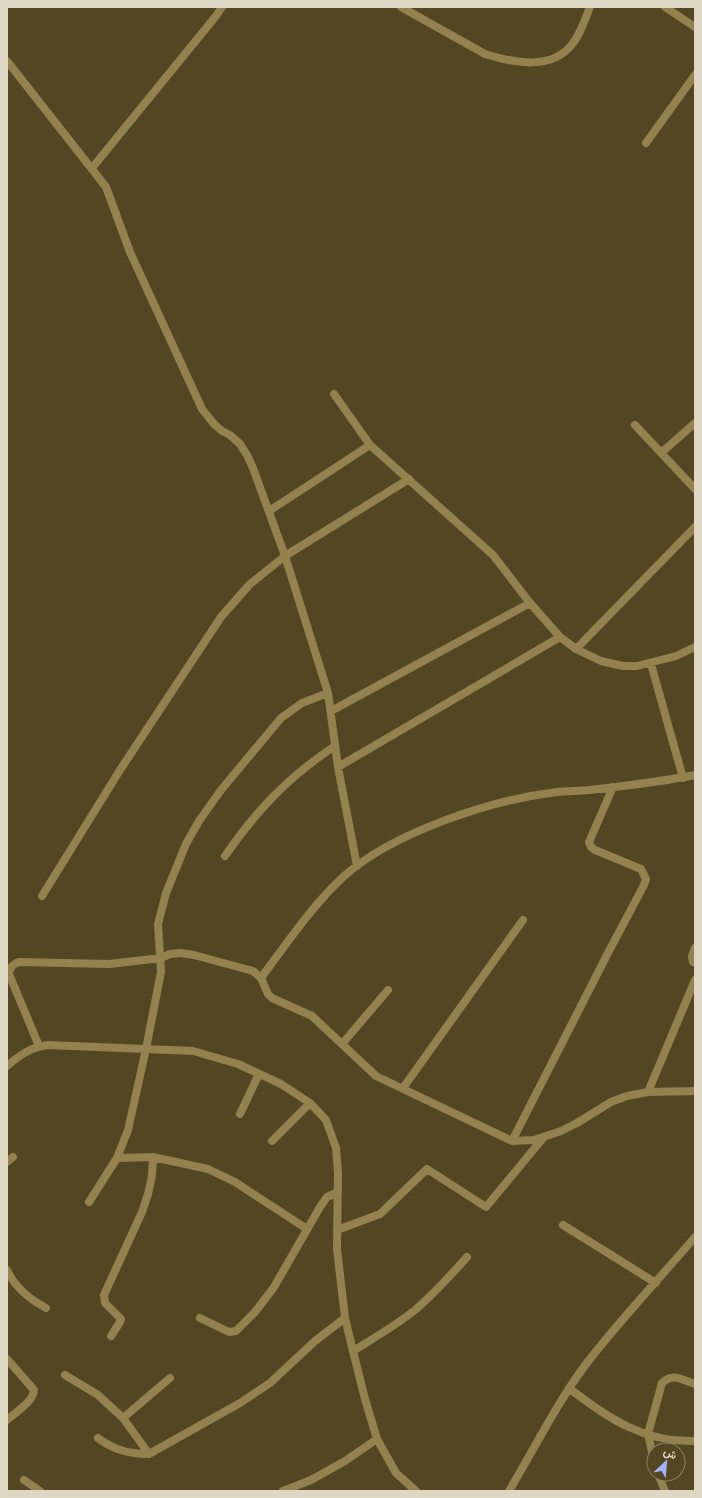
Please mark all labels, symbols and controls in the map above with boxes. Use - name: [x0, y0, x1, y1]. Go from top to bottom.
- north arrow: [646, 1442, 686, 1482]
- text: ش: [661, 1443, 680, 1463]

